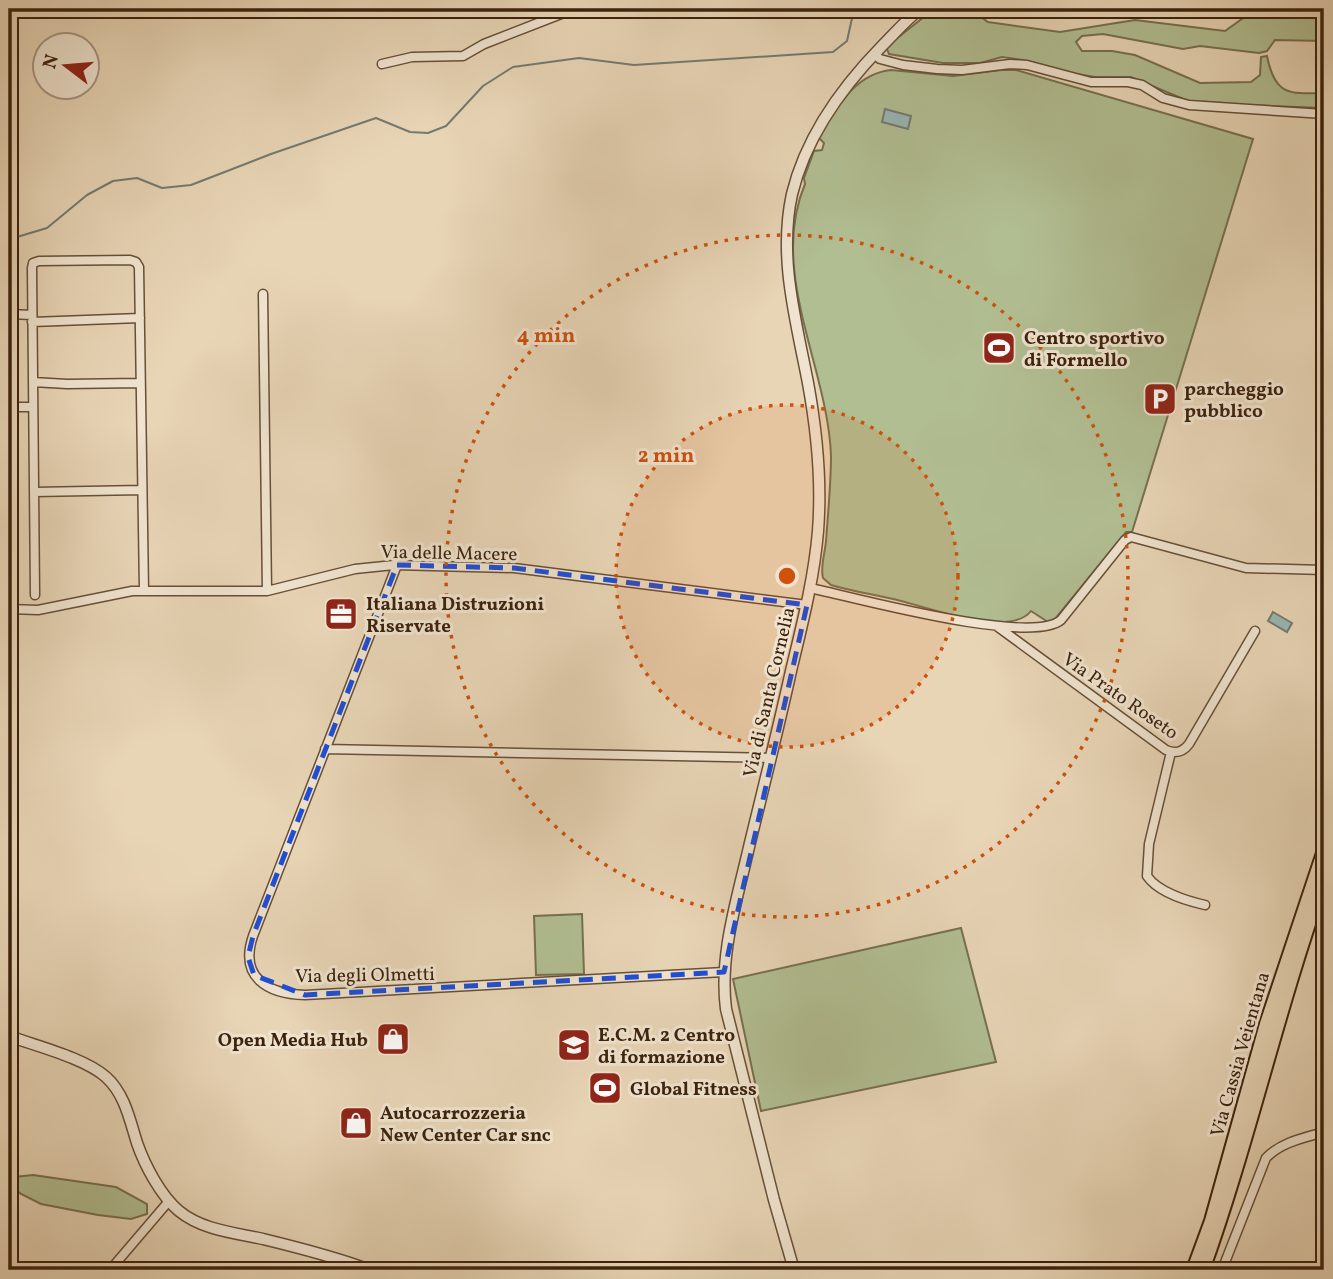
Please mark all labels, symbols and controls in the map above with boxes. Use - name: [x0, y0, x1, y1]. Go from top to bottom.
- north arrow: [32, 32, 102, 102]
- text: N: [37, 51, 66, 72]
- text: 4 min: [517, 322, 575, 351]
- place label: Centro sportivo di Formello: [1024, 326, 1165, 374]
- sports icon: Centro sportivo di Formello: [980, 329, 1018, 367]
- place label: parcheggio pubblico: [1184, 377, 1284, 425]
- parking icon: parcheggio pubblico: [1141, 380, 1179, 418]
- text: 2 min: [638, 442, 694, 471]
- street label: Via delle Macere: [380, 540, 517, 568]
- centre of rings: [775, 564, 799, 588]
- place label: Italiana Distruzioni Riservate: [366, 592, 544, 640]
- office icon: Italiana Distruzioni Riservate: [322, 595, 360, 633]
- street label: Via di Santa Cornelia: [738, 605, 802, 780]
- street label: Via Prato Roseto: [1057, 647, 1183, 746]
- street label: Via degli Olmetti: [295, 962, 436, 990]
- street label: Via Cassia Veientana: [1205, 969, 1277, 1140]
- shop icon: Open Media Hub: [374, 1020, 412, 1058]
- place label: E.C.M. 2 Centro di formazione: [598, 1023, 735, 1071]
- school or university icon: E.C.M. 2 Centro di formazione: [555, 1026, 593, 1064]
- place label: Open Media Hub: [218, 1028, 368, 1054]
- sports icon: Global Fitness: [586, 1069, 624, 1107]
- place label: Global Fitness: [630, 1077, 757, 1103]
- place label: Autocarrozzeria New Center Car snc: [380, 1101, 551, 1149]
- shop icon: Autocarrozzeria New Center Car snc: [337, 1104, 375, 1142]

